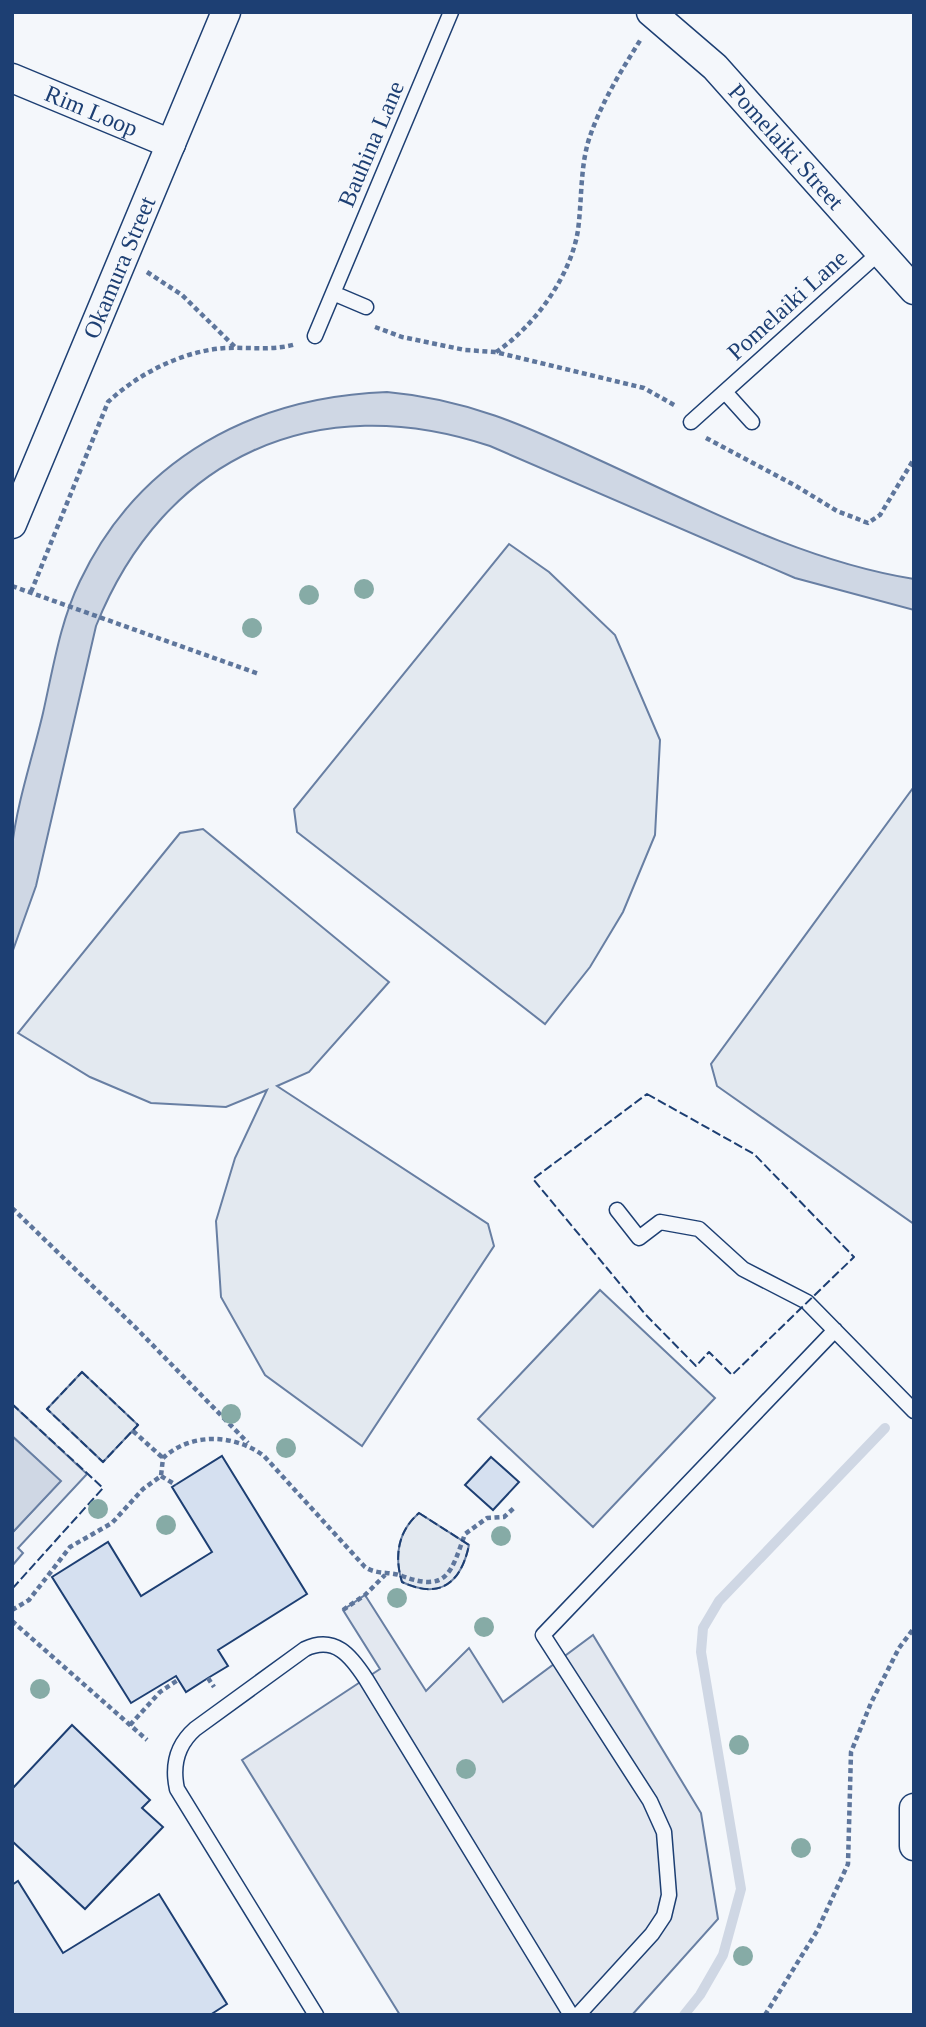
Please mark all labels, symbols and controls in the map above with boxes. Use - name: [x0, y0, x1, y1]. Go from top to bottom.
- street label: Bauhina Lane: [333, 77, 409, 211]
- street label: Pomelaiki Street: [723, 78, 849, 215]
- street label: Rim Loop: [41, 80, 142, 142]
- street label: Okamura Street: [78, 192, 161, 342]
- street label: Pomelaiki Lane: [722, 245, 852, 365]

